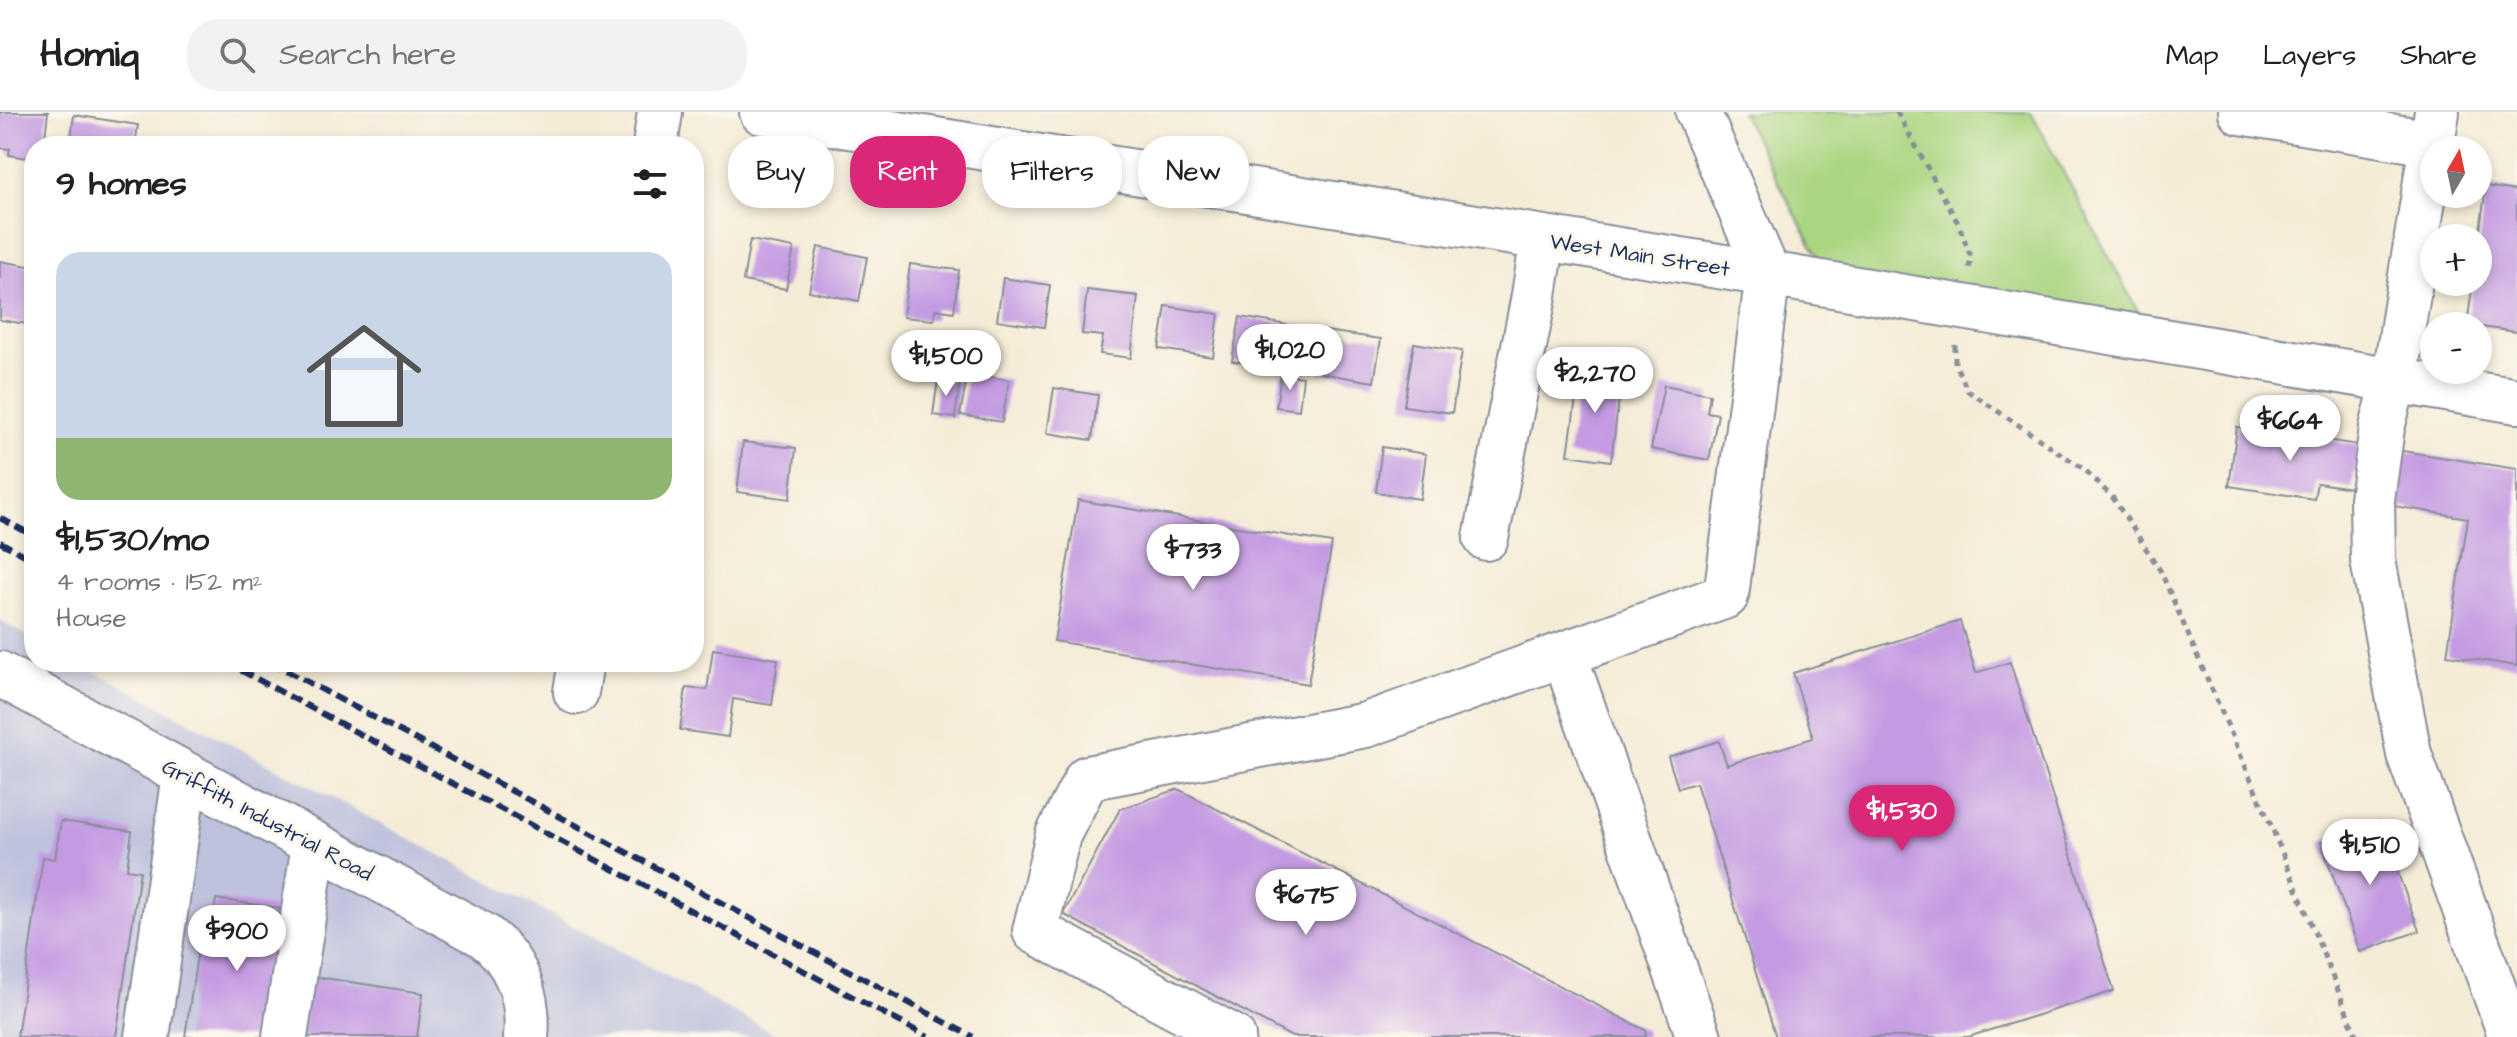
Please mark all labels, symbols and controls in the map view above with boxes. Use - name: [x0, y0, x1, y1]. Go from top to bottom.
- search box: [187, 19, 747, 91]
- text: Homiq: [40, 29, 139, 81]
- icon: search: [215, 33, 259, 77]
- text: Search here: [279, 34, 456, 76]
- text: Map: [2166, 36, 2219, 75]
- text: Layers: [2263, 36, 2356, 75]
- text: Share: [2400, 36, 2477, 75]
- chip: Buy: [728, 136, 834, 208]
- chip: Rent: [850, 136, 966, 208]
- chip: Filters: [982, 136, 1122, 208]
- chip: New: [1138, 136, 1249, 208]
- north arrow: [2420, 136, 2492, 208]
- map controls: [2420, 136, 2492, 384]
- text: 9 homes: [56, 160, 187, 208]
- icon: filters: [628, 162, 672, 206]
- button: +: [2420, 224, 2492, 296]
- street label: West Main Street: [1548, 226, 1732, 285]
- icon: home: [292, 304, 436, 448]
- button: −: [2420, 312, 2492, 384]
- pin: $1,020: [1225, 324, 1355, 392]
- pin: $1,500: [881, 330, 1011, 398]
- text: $1,020: [1255, 332, 1325, 368]
- text: $1,500: [909, 338, 983, 374]
- pin: $2,270: [1530, 347, 1660, 415]
- text: $2,270: [1554, 355, 1636, 391]
- pin: $664: [2243, 395, 2337, 463]
- text: $664: [2258, 403, 2322, 439]
- text: $1,530/mo: [56, 516, 209, 564]
- pin: $733: [1146, 524, 1240, 592]
- text: $733: [1165, 532, 1221, 568]
- text: 4 rooms · 152 m²: [56, 564, 262, 600]
- text: House: [56, 600, 127, 636]
- street label: Griffith Industrial Road: [156, 751, 378, 889]
- pin: $1,530: [1837, 785, 1967, 853]
- text: $1,530: [1867, 793, 1937, 829]
- pin: $1,510: [2305, 819, 2435, 887]
- text: $1,510: [2340, 827, 2400, 863]
- pin: $675: [1259, 869, 1353, 937]
- text: $675: [1273, 877, 1339, 913]
- pin: $900: [190, 905, 284, 973]
- text: $900: [206, 913, 268, 949]

